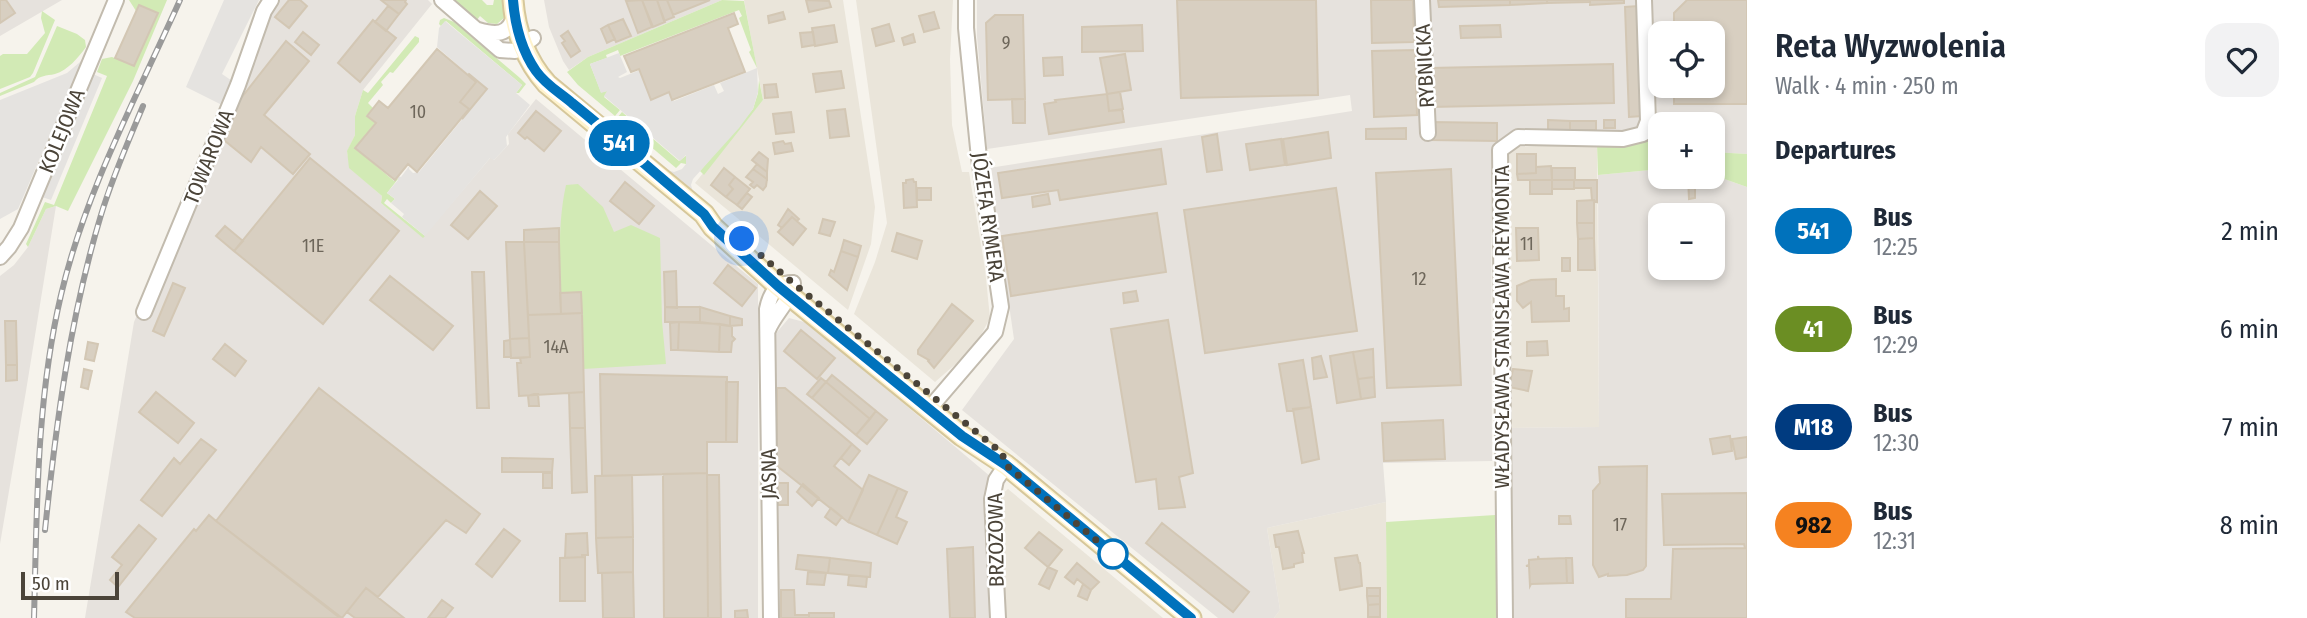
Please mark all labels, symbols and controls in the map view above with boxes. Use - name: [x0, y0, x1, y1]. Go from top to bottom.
- map controls: [1648, 21, 1725, 280]
- button: locate: [1648, 21, 1725, 98]
- street label: RYBNICKA: [1410, 23, 1440, 109]
- button: heart: [2205, 23, 2279, 97]
- text: Reta Wyzwolenia: [1775, 26, 2006, 66]
- house number: 9: [1002, 32, 1010, 54]
- text: Walk · 4 min · 250 m: [1775, 72, 1959, 100]
- street label: KOLEJOWA: [33, 85, 91, 177]
- house number: 10: [410, 101, 426, 123]
- street label: TOWAROWA: [178, 106, 240, 208]
- button: +: [1648, 112, 1725, 189]
- line badge: 541: [579, 120, 659, 166]
- text: 541: [603, 129, 635, 157]
- text: Departures: [1775, 135, 1896, 166]
- street label: JÓZEFA RYMERA: [966, 151, 1010, 283]
- street label: WŁADYSŁAWA STANISŁAWA REYMONTA: [1489, 165, 1515, 489]
- text: Bus: [1873, 202, 1912, 233]
- button: −: [1648, 203, 1725, 280]
- text: 2 min: [2221, 216, 2279, 247]
- text: 541: [1797, 217, 1830, 245]
- your location: [724, 221, 759, 256]
- house number: 11: [1520, 233, 1534, 255]
- text: 12:25: [1873, 233, 1918, 261]
- house number: 11E: [302, 235, 324, 257]
- house number: 12: [1412, 268, 1427, 290]
- text: Bus: [1873, 300, 1912, 331]
- text: 6 min: [2220, 314, 2279, 345]
- text: 41: [1803, 315, 1824, 343]
- text: 12:29: [1873, 331, 1918, 359]
- house number: 14A: [543, 336, 569, 358]
- text: Bus: [1873, 398, 1912, 429]
- text: 7 min: [2222, 412, 2279, 443]
- text: M18: [1794, 413, 1833, 441]
- text: 12:30: [1873, 429, 1920, 457]
- street label: JASNA: [756, 448, 782, 500]
- street label: BRZOZOWA: [982, 493, 1010, 587]
- text: Bus: [1873, 496, 1912, 527]
- text: 8 min: [2220, 510, 2279, 541]
- text: 982: [1795, 511, 1832, 539]
- house number: 17: [1613, 514, 1627, 536]
- text: 12:31: [1873, 527, 1916, 555]
- unlabelled marker: [1098, 539, 1128, 569]
- scale bar: [21, 569, 119, 601]
- text: 50 m: [32, 572, 70, 595]

